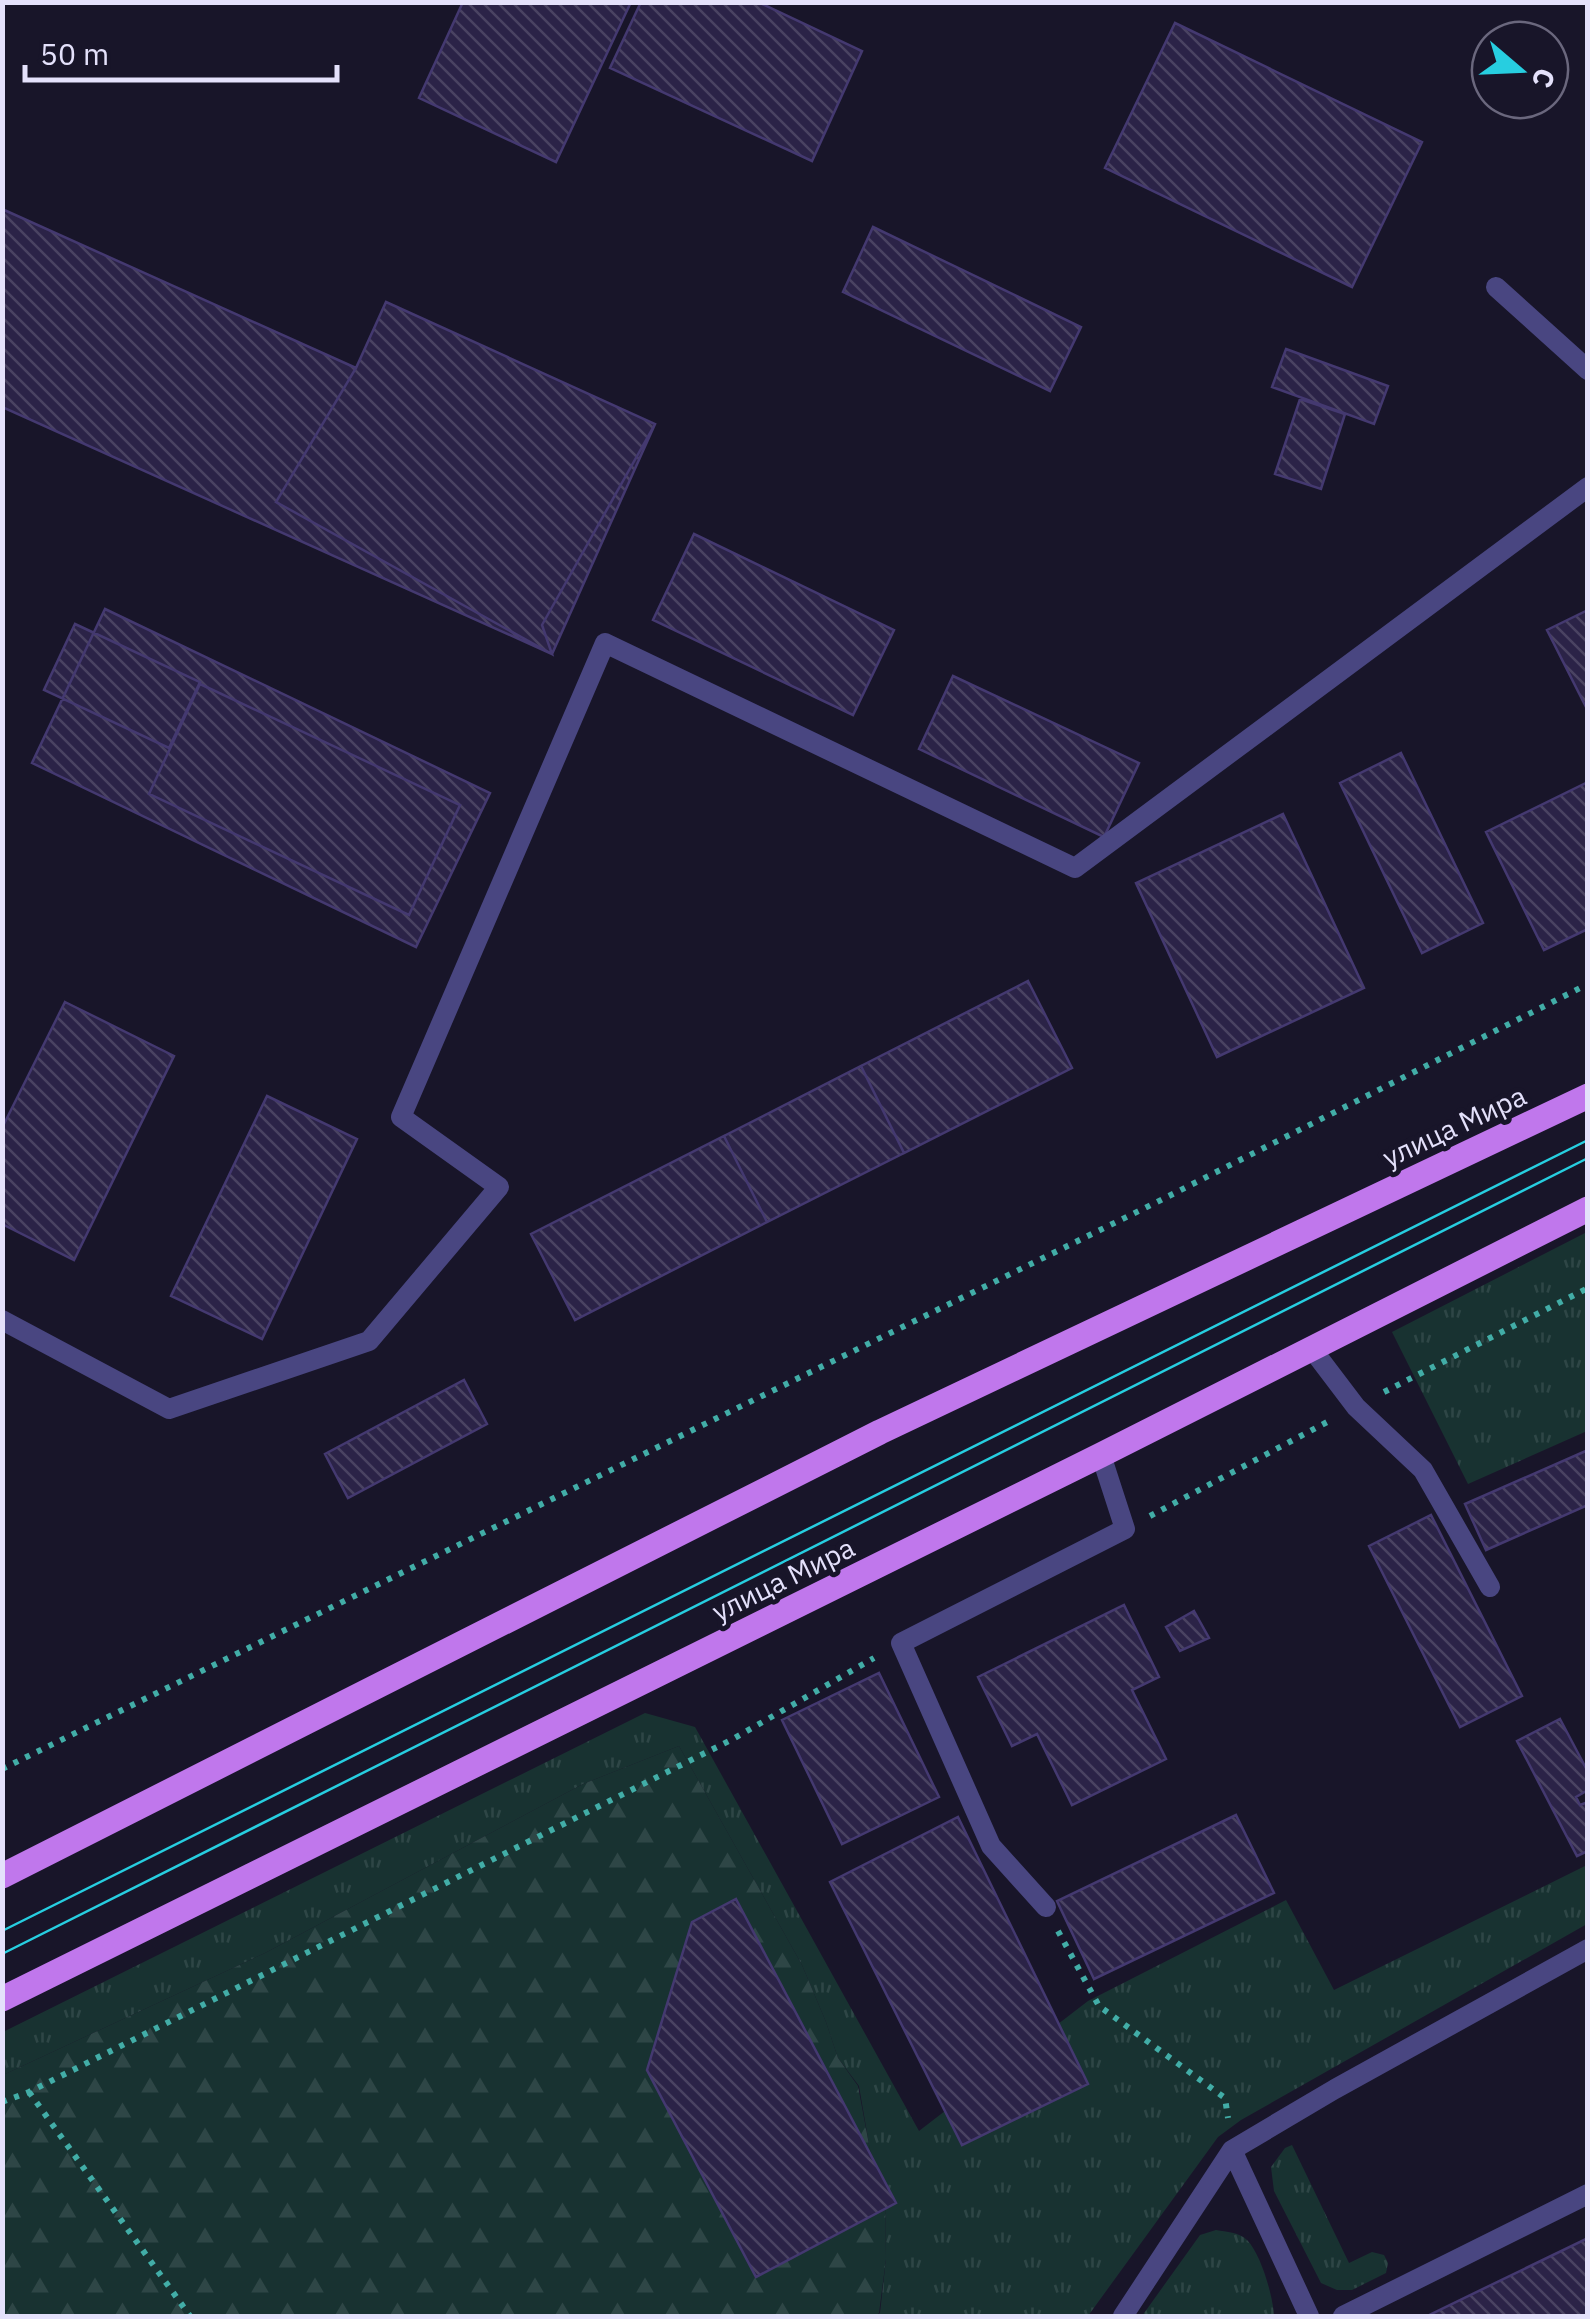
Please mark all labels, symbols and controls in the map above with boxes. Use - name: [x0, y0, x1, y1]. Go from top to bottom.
- scale bar: [25, 20, 338, 82]
- north arrow: [1470, 20, 1570, 120]
- text: 50 m: [40, 34, 109, 73]
- text: С: [1524, 64, 1565, 93]
- street label: улица Мира: [1376, 1077, 1532, 1175]
- street label: улица Мира: [705, 1528, 861, 1630]

